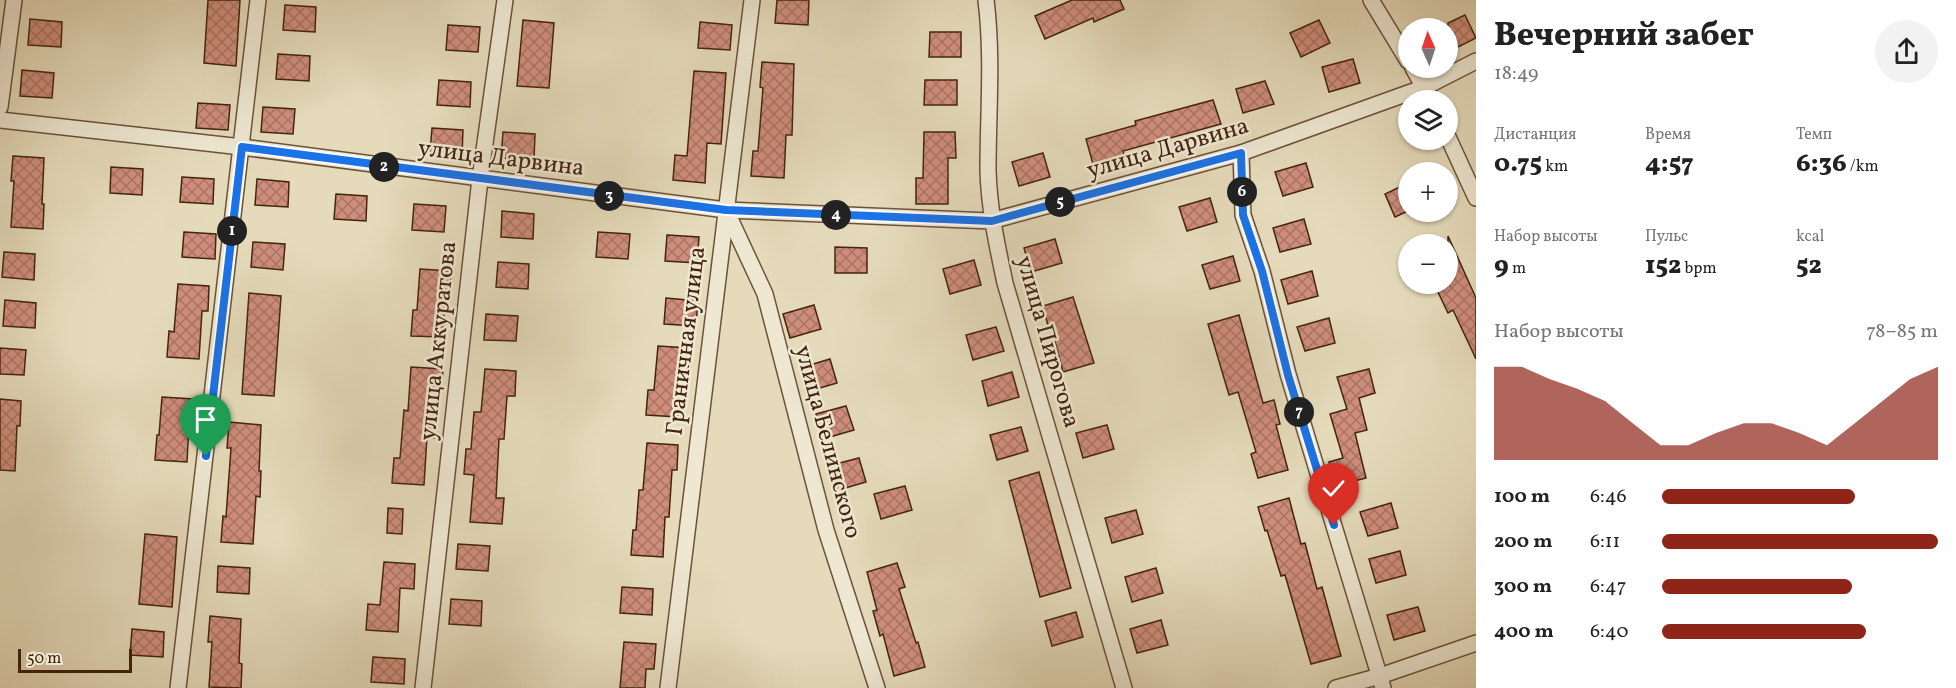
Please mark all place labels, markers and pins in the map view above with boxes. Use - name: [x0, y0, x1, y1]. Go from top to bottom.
- pin: 2: [369, 152, 399, 182]
- pin: 6: [1227, 177, 1257, 207]
- pin: 3: [594, 181, 624, 211]
- pin: 5: [1045, 187, 1075, 217]
- pin: 4: [821, 200, 851, 230]
- pin: 1: [217, 216, 247, 246]
- pin: [180, 394, 231, 456]
- pin: 7: [1284, 397, 1314, 427]
- pin: [1308, 463, 1359, 525]

